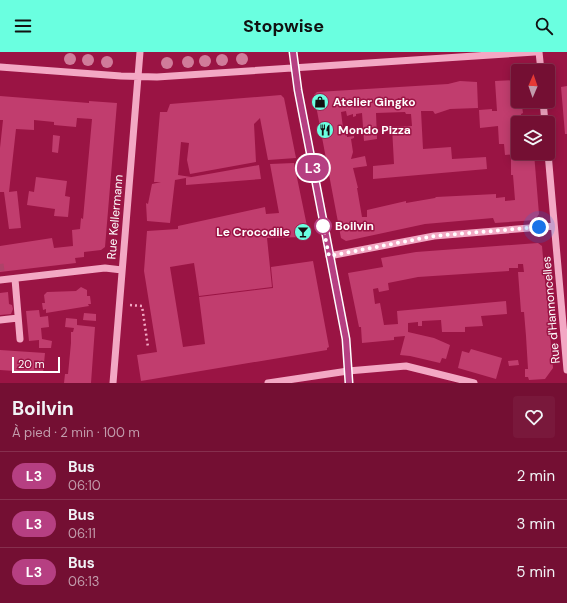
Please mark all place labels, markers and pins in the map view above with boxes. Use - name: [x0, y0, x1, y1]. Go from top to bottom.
- shop icon: Atelier Gingko: [310, 92, 330, 112]
- place label: Atelier Gingko: [333, 94, 416, 110]
- restaurant icon: Mondo Pizza: [315, 120, 335, 140]
- place label: Mondo Pizza: [338, 122, 411, 138]
- marker: Boilvin: [314, 217, 332, 235]
- place label: Boilvin: [335, 218, 374, 234]
- bar icon: Le Crocodile: [293, 222, 313, 242]
- place label: Le Crocodile: [216, 224, 290, 240]

